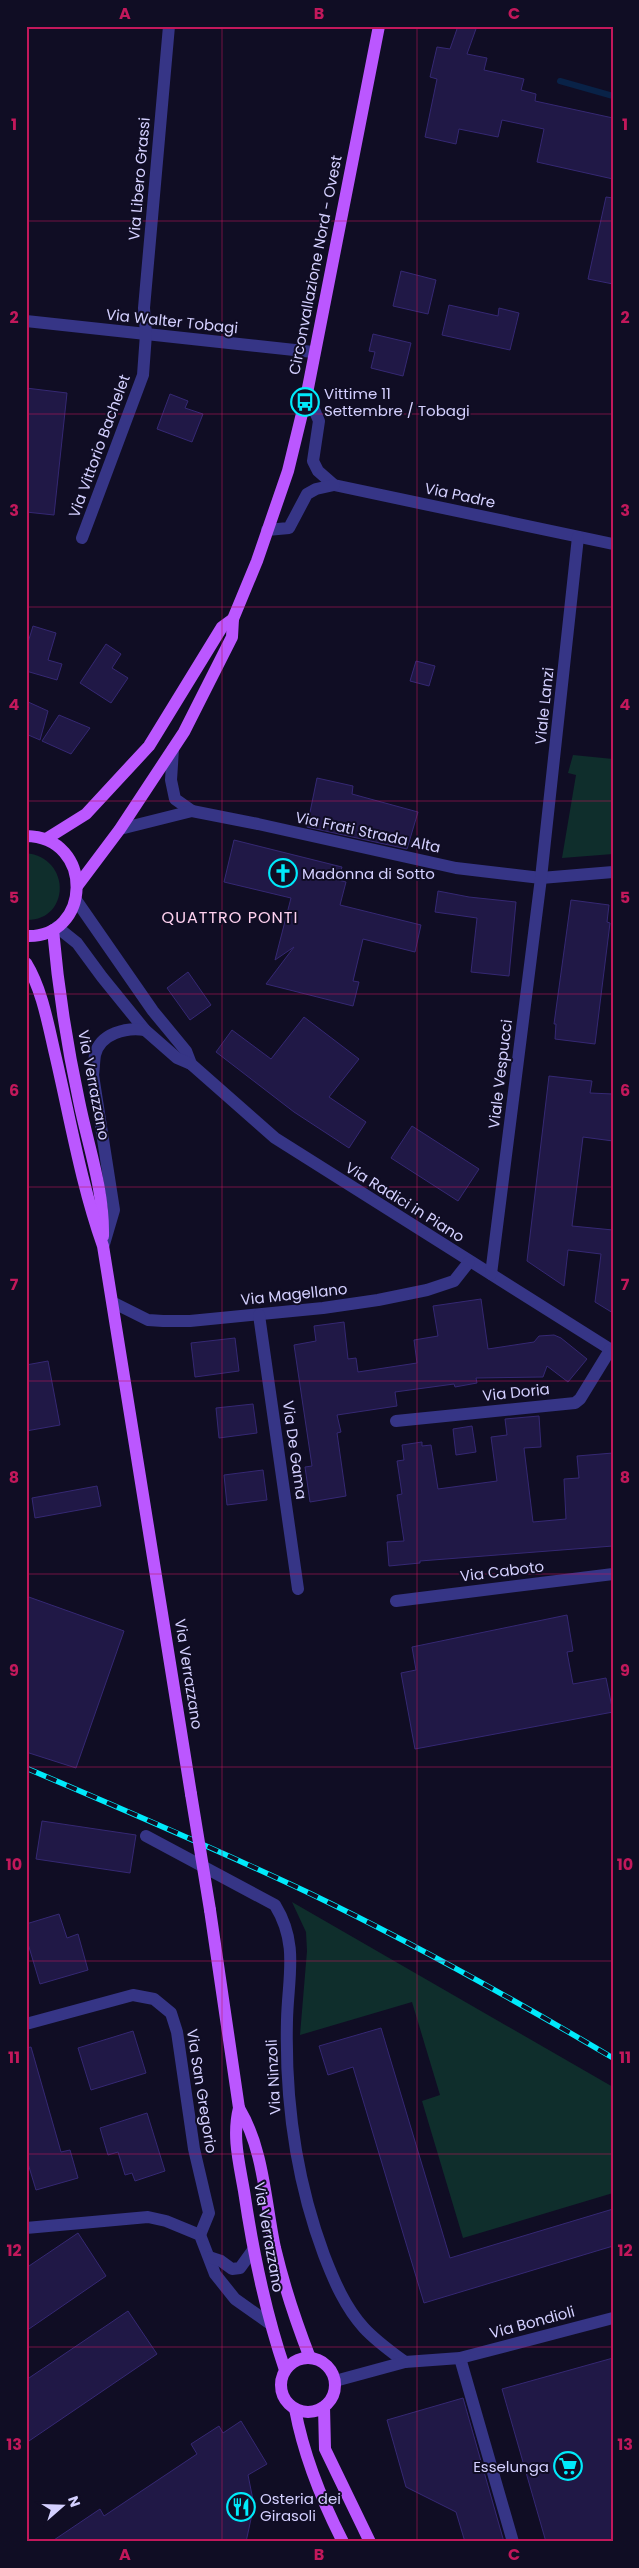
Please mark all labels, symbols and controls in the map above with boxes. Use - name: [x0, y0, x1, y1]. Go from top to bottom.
- text: A: [119, 2, 131, 25]
- text: B: [314, 2, 324, 25]
- text: C: [508, 2, 520, 25]
- text: 1: [11, 113, 17, 136]
- text: 1: [622, 113, 628, 136]
- street label: Via Libero Grassi: [123, 117, 155, 241]
- street label: Circonvallazione Nord - Ovest: [283, 153, 347, 377]
- street label: Via Walter Tobagi: [105, 304, 239, 338]
- text: 2: [9, 306, 19, 329]
- text: 2: [620, 306, 630, 329]
- street label: Via Vittorio Bachelet: [63, 371, 135, 521]
- place label: Vittime 11 Settembre / Tobagi: [324, 383, 470, 421]
- bus stop icon: Vittime 11 Settembre / Tobagi: [290, 387, 320, 417]
- street label: Via Padre: [423, 477, 497, 513]
- text: 3: [9, 499, 19, 522]
- text: 3: [620, 499, 630, 522]
- street label: Viale Lanzi: [529, 666, 559, 746]
- text: 4: [9, 693, 20, 716]
- text: 4: [620, 693, 631, 716]
- street label: Via Frati Strada Alta: [293, 806, 443, 858]
- church icon: Madonna di Sotto: [268, 858, 298, 888]
- place label: Madonna di Sotto: [302, 863, 435, 884]
- text: 5: [9, 886, 19, 909]
- text: 5: [620, 886, 630, 909]
- district label: QUATTRO PONTI: [162, 906, 298, 929]
- street label: Viale Vespucci: [483, 1018, 517, 1130]
- street label: Via Verrazzano: [73, 1028, 115, 1142]
- text: 6: [9, 1079, 19, 1102]
- text: 6: [620, 1079, 630, 1102]
- street label: Via Radici in Piano: [341, 1157, 469, 1247]
- text: 7: [10, 1273, 19, 1296]
- text: 7: [621, 1273, 630, 1296]
- street label: Via Magellano: [240, 1278, 348, 1310]
- street label: Via Doria: [481, 1378, 551, 1406]
- street label: Via De Gama: [278, 1399, 312, 1501]
- text: 8: [9, 1466, 19, 1489]
- text: 8: [620, 1466, 630, 1489]
- street label: Via Caboto: [459, 1555, 545, 1587]
- street label: Via Verrazzano: [170, 1617, 208, 1731]
- text: 9: [9, 1659, 19, 1682]
- text: 9: [620, 1659, 630, 1682]
- text: 10: [6, 1853, 22, 1876]
- text: 10: [617, 1853, 633, 1876]
- street label: Via San Gregorio: [182, 2027, 222, 2155]
- street label: Via Ninzoli: [261, 2039, 285, 2115]
- text: 11: [8, 2046, 20, 2069]
- text: 11: [619, 2046, 631, 2069]
- street label: Via Verrazzano: [249, 2180, 289, 2294]
- text: 12: [6, 2239, 22, 2262]
- text: 12: [617, 2239, 633, 2262]
- street label: Via Bondioli: [487, 2301, 577, 2343]
- text: 13: [6, 2433, 22, 2456]
- text: 13: [617, 2433, 633, 2456]
- supermarket icon: Esselunga: [553, 2451, 583, 2481]
- place label: Esselunga: [473, 2456, 549, 2477]
- north arrow: [38, 2480, 88, 2530]
- place label: Osteria dei Girasoli: [260, 2488, 341, 2526]
- restaurant icon: Osteria dei Girasoli: [226, 2492, 256, 2522]
- text: N: [63, 2493, 85, 2510]
- text: A: [119, 2543, 131, 2566]
- text: B: [314, 2543, 324, 2566]
- text: C: [508, 2543, 520, 2566]

